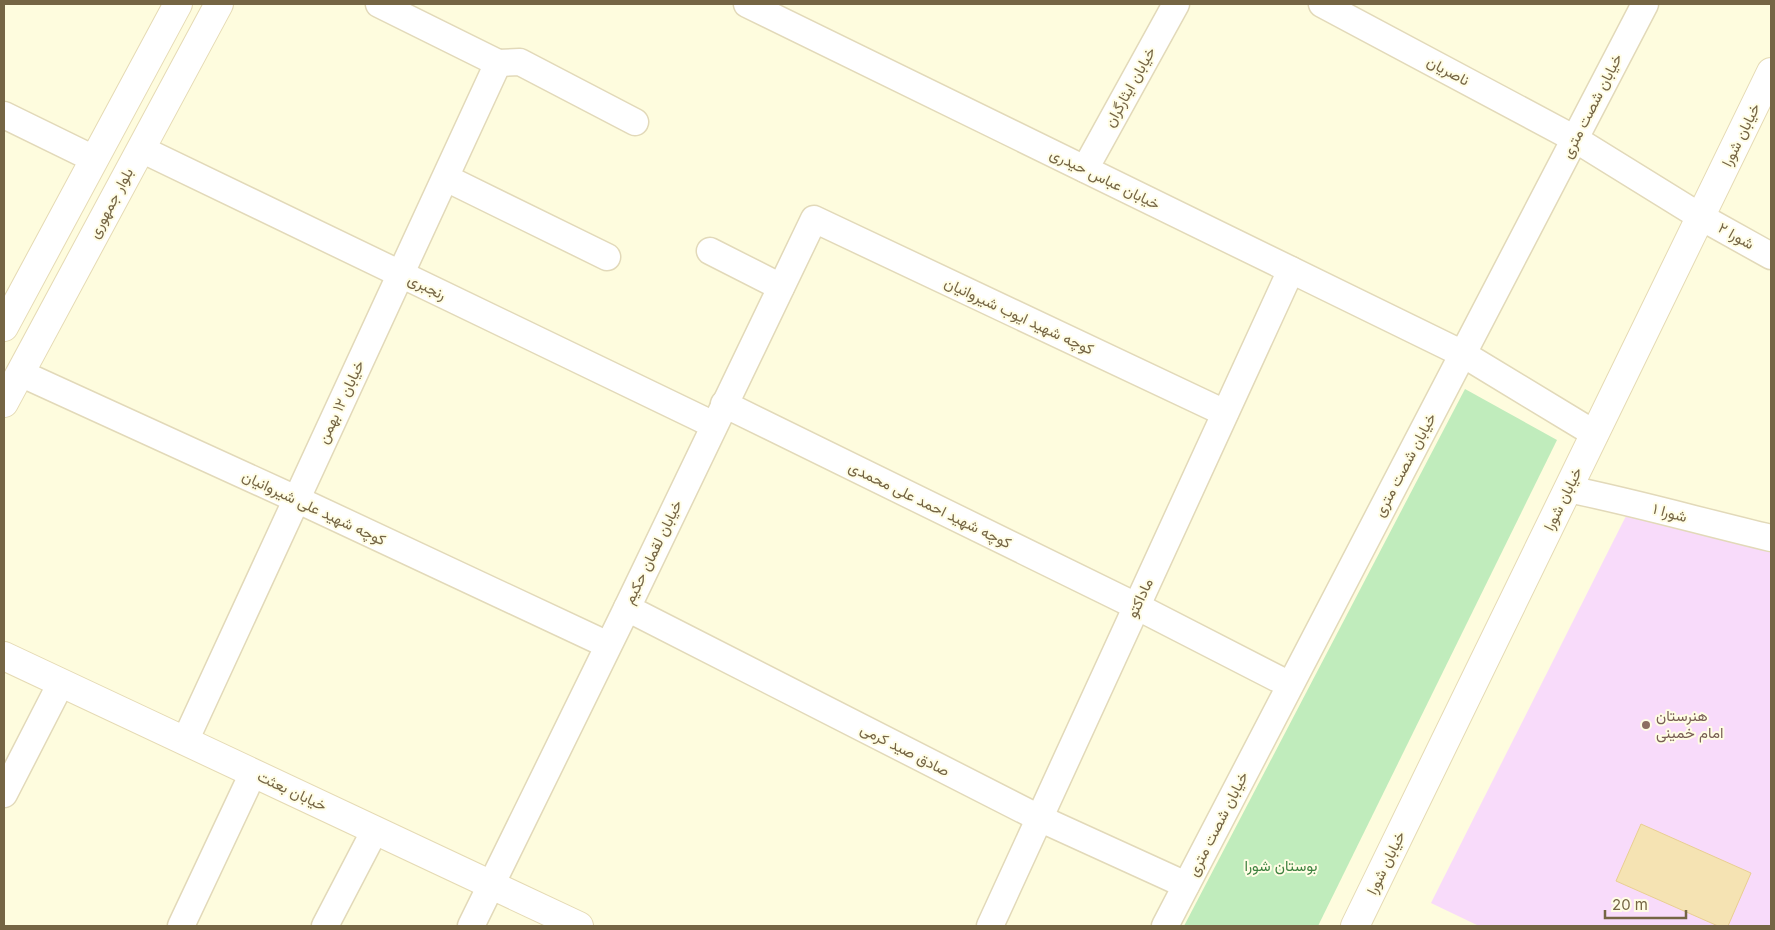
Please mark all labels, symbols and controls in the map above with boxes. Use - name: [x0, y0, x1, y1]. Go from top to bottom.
- street label: خیابان ایثارگران: [1100, 43, 1159, 130]
- street label: خیابان شصت متری: [1557, 50, 1627, 162]
- street label: ناصریان: [1424, 52, 1473, 90]
- street label: خیابان شورا: [1717, 100, 1764, 170]
- street label: خیابان عباس حیدری: [1047, 144, 1163, 214]
- street label: بلوار جمهوری: [84, 164, 138, 242]
- street label: شورا ۲: [1715, 218, 1758, 253]
- street label: رنجبری: [405, 269, 449, 305]
- street label: کوچه شهید ایوب شیروانیان: [941, 273, 1097, 360]
- street label: خیابان ۱۲ بهمن: [313, 357, 369, 447]
- street label: خیابان شصت متری: [1369, 410, 1441, 520]
- street label: کوچه شهید احمد علی محمدی: [845, 457, 1015, 553]
- street label: خیابان شورا: [1539, 464, 1586, 534]
- street label: کوچه شهید علی شیروانیان: [239, 466, 389, 550]
- street label: خیابان لقمان حکیم: [619, 497, 687, 607]
- street label: شورا ۱: [1651, 499, 1689, 526]
- street label: ماداکتو: [1122, 575, 1157, 621]
- place label: هنرستان امام خمینی: [1656, 706, 1723, 743]
- street label: صادق صید کرمی: [857, 719, 953, 781]
- marker: هنرستان امام خمینی: [1640, 719, 1652, 731]
- street label: خیابان بعثت: [254, 766, 330, 815]
- street label: خیابان شصت متری: [1183, 768, 1253, 880]
- street label: خیابان شورا: [1362, 828, 1409, 898]
- park label: بوستان شورا: [1244, 856, 1318, 875]
- scale bar: [1605, 888, 1686, 920]
- text: 20 m: [1612, 895, 1648, 914]

